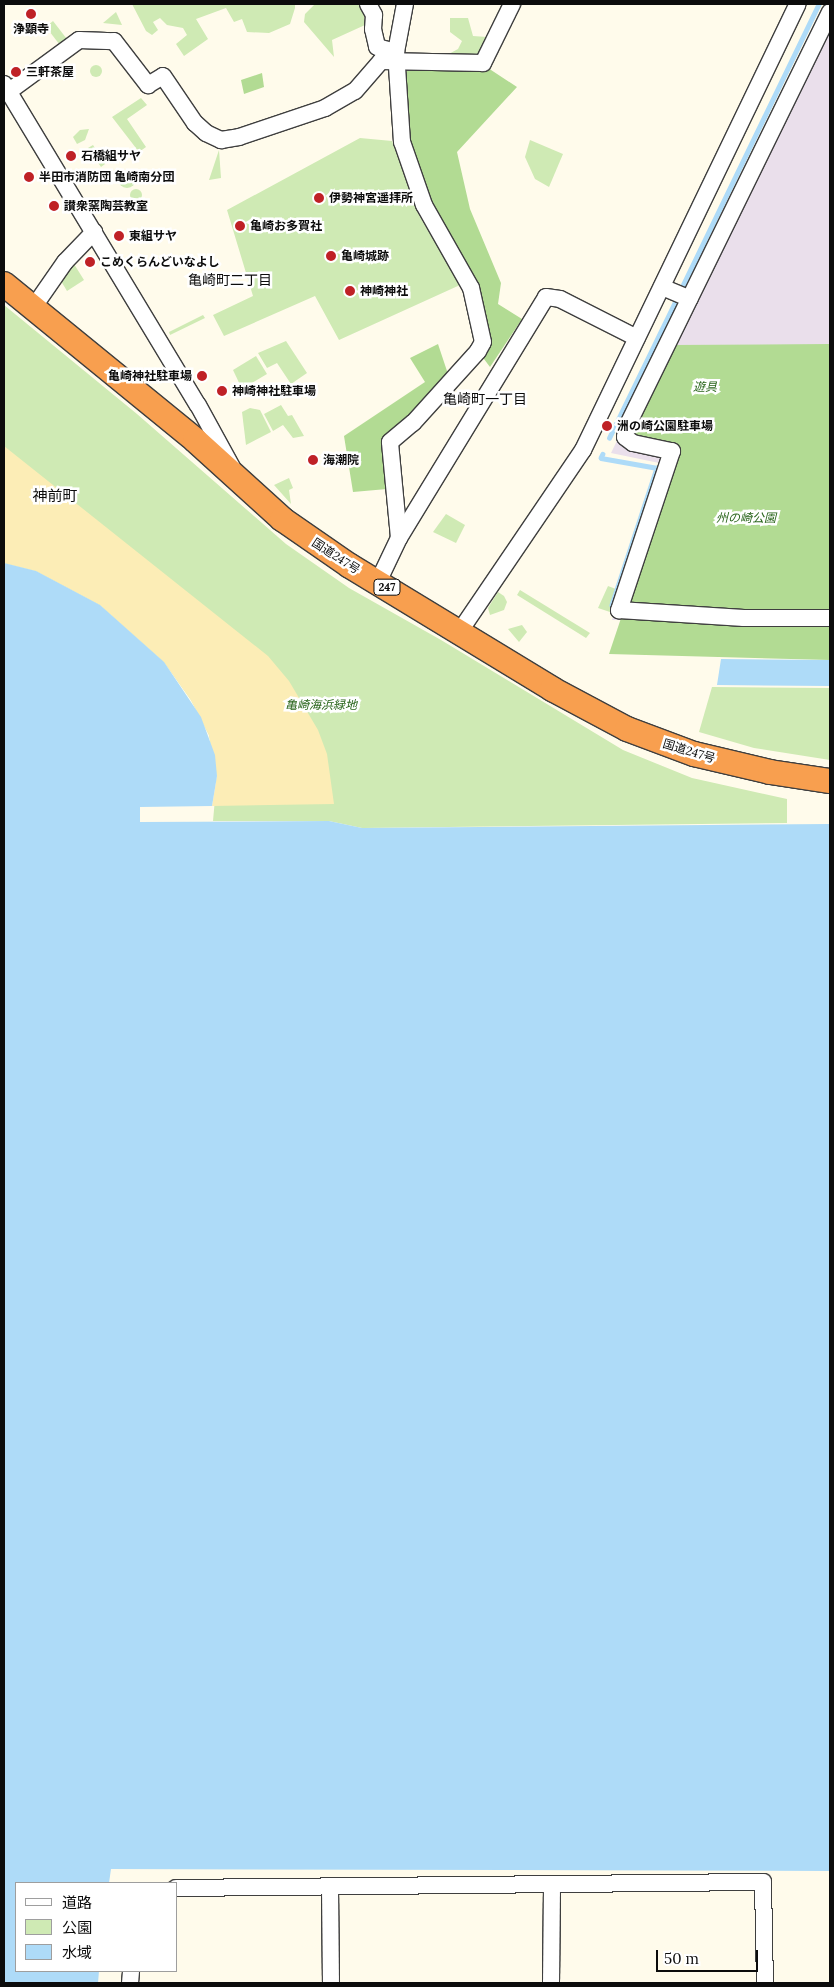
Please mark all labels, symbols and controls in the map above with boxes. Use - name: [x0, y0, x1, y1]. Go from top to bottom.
- marker: 浄顕寺: [25, 8, 37, 20]
- place label: 浄顕寺: [13, 22, 49, 36]
- place label: 三軒茶屋: [26, 65, 74, 79]
- marker: 三軒茶屋: [10, 66, 22, 78]
- place label: 石橋組サヤ: [81, 149, 141, 163]
- marker: 石橋組サヤ: [65, 150, 77, 162]
- place label: 半田市消防団 亀崎南分団: [39, 170, 174, 184]
- marker: 半田市消防団 亀崎南分団: [23, 171, 35, 183]
- place label: 伊勢神宮遥拝所: [329, 191, 413, 205]
- marker: 伊勢神宮遥拝所: [313, 192, 325, 204]
- place label: 讃衆窯陶芸教室: [64, 199, 148, 213]
- marker: 讃衆窯陶芸教室: [48, 200, 60, 212]
- place label: 亀崎お多賀社: [250, 219, 322, 233]
- marker: 亀崎お多賀社: [234, 220, 246, 232]
- place label: 東組サヤ: [129, 229, 177, 243]
- marker: 東組サヤ: [113, 230, 125, 242]
- place label: 亀崎城跡: [341, 249, 389, 263]
- marker: 亀崎城跡: [325, 250, 337, 262]
- place label: こめくらんどいなよし: [100, 255, 220, 269]
- marker: こめくらんどいなよし: [84, 256, 96, 268]
- district label: 亀崎町二丁目: [188, 272, 272, 288]
- place label: 神崎神社: [360, 284, 408, 298]
- marker: 神崎神社: [344, 285, 356, 297]
- place label: 亀崎神社駐車場: [108, 369, 192, 383]
- marker: 亀崎神社駐車場: [196, 370, 208, 382]
- park label: 遊具: [693, 380, 717, 394]
- place label: 神崎神社駐車場: [232, 384, 316, 398]
- marker: 神崎神社駐車場: [216, 385, 228, 397]
- district label: 亀崎町一丁目: [443, 391, 527, 407]
- place label: 洲の崎公園駐車場: [617, 419, 713, 433]
- marker: 洲の崎公園駐車場: [601, 420, 613, 432]
- place label: 海潮院: [323, 453, 359, 467]
- marker: 海潮院: [307, 454, 319, 466]
- district label: 神前町: [33, 487, 77, 505]
- park label: 州の崎公園: [716, 511, 776, 525]
- street label: 国道247号: [309, 535, 363, 577]
- road number: 247: [373, 578, 401, 596]
- park label: 亀崎海浜緑地: [285, 698, 357, 712]
- street label: 国道247号: [661, 736, 717, 766]
- legend: [15, 1882, 178, 1972]
- text: 道路: [62, 1893, 92, 1912]
- text: 公園: [62, 1918, 92, 1937]
- scale bar: [659, 1940, 762, 1972]
- text: 水域: [62, 1943, 92, 1962]
- text: 50 m: [664, 1949, 699, 1968]

